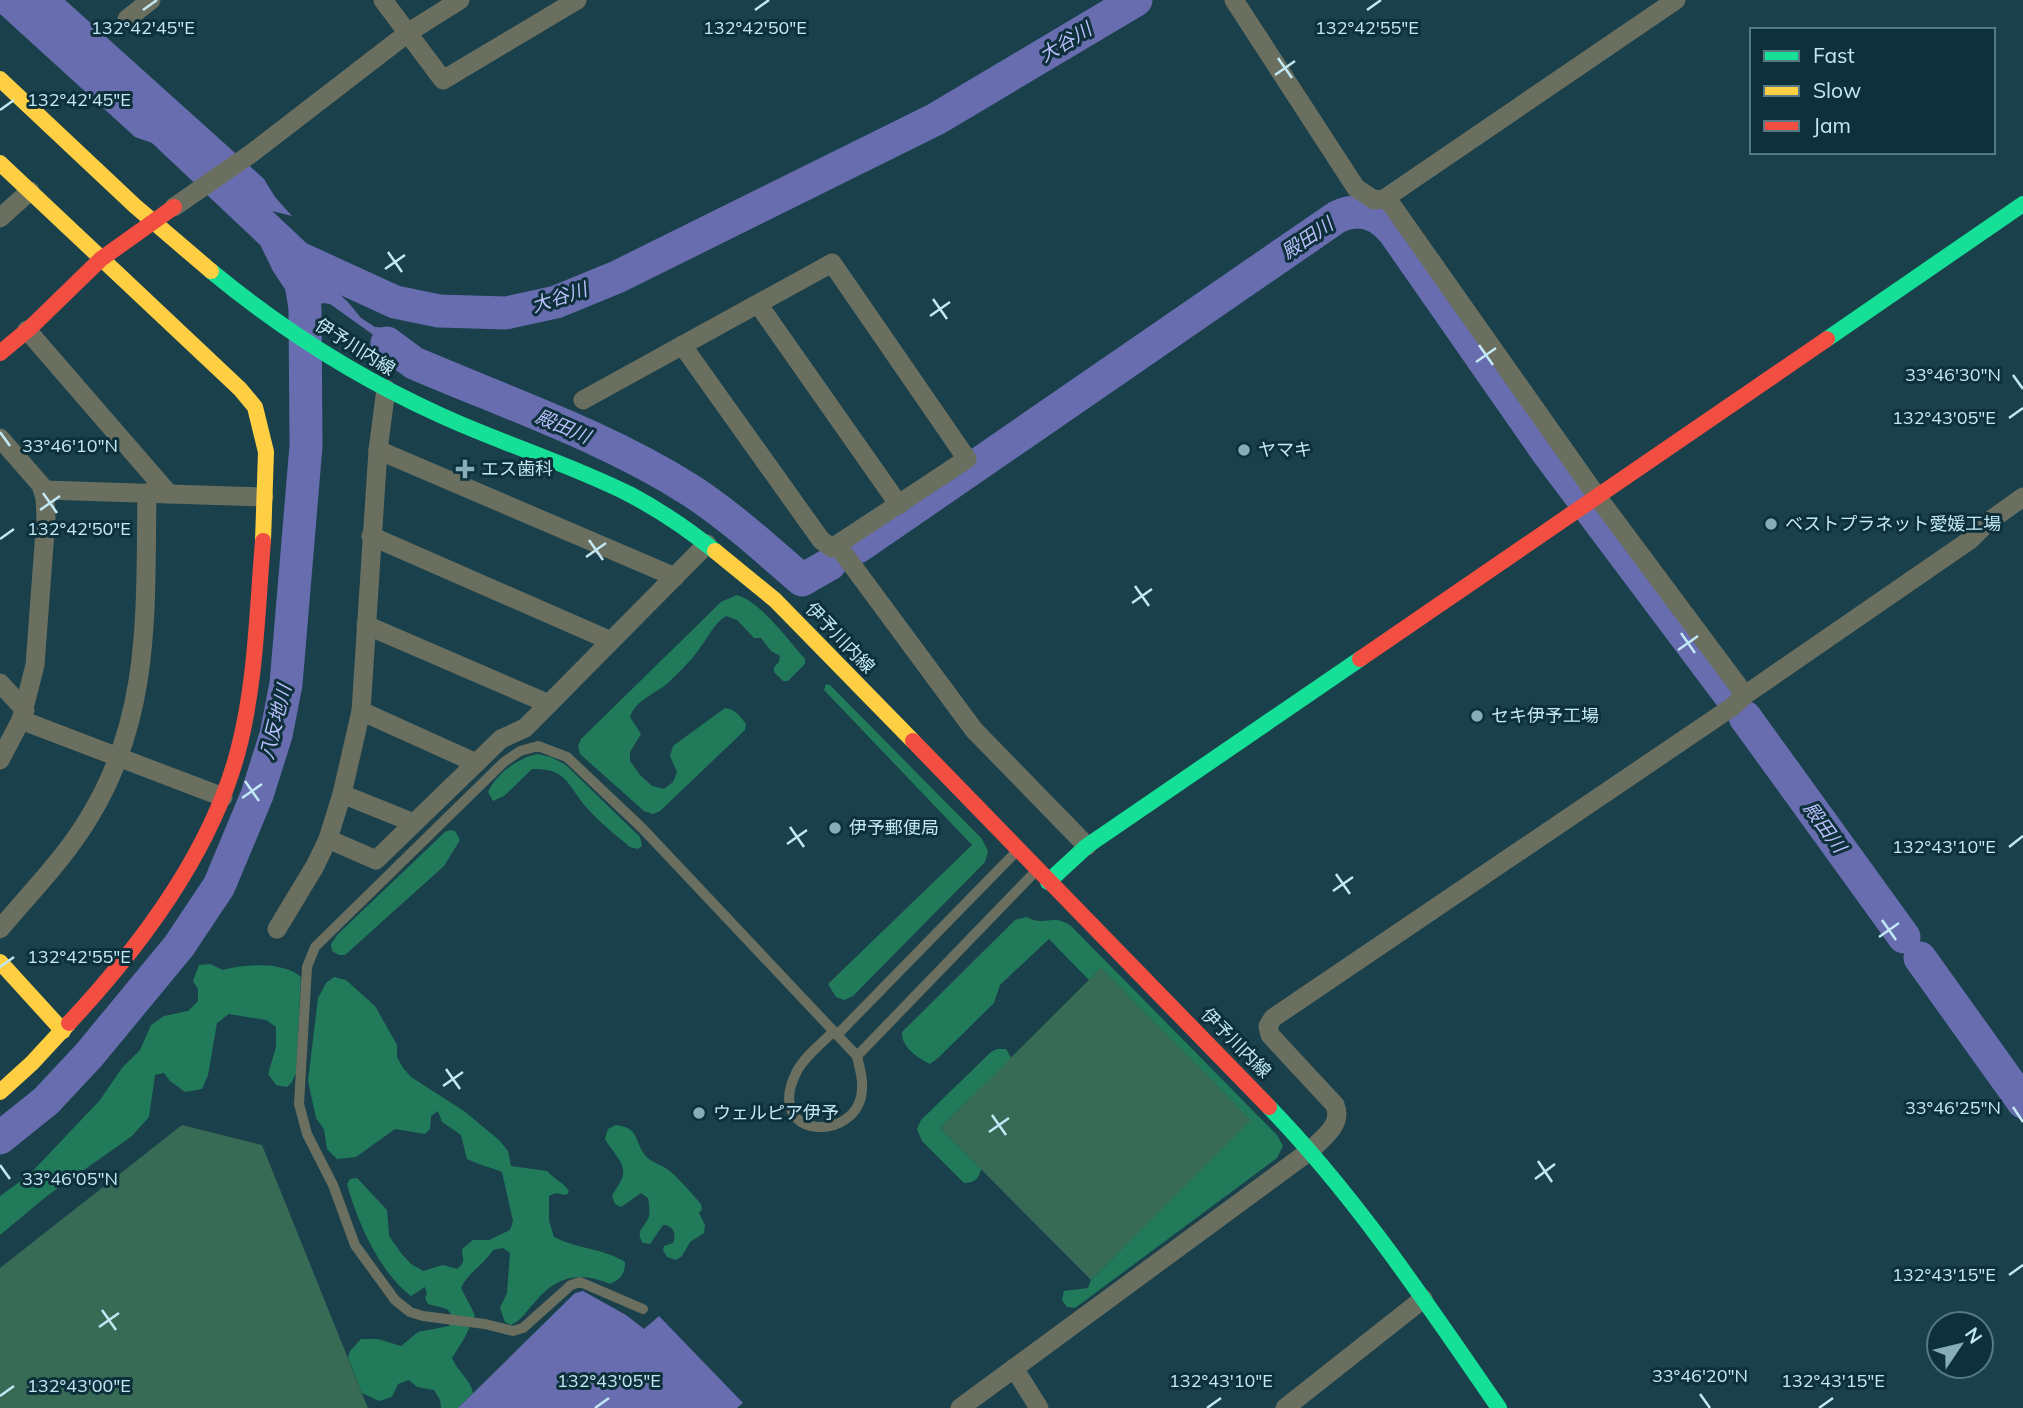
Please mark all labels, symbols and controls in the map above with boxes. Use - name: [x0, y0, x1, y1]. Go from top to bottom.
- text: 132°42'45"E: [91, 16, 195, 39]
- text: 132°42'50"E: [703, 16, 807, 39]
- water label: 大谷川: [1034, 16, 1097, 67]
- text: 132°42'55"E: [1315, 16, 1419, 39]
- legend: [1750, 28, 1995, 154]
- text: Fast: [1813, 42, 1855, 68]
- text: Slow: [1813, 77, 1861, 103]
- text: 132°42'45"E: [27, 88, 131, 111]
- text: Jam: [1813, 112, 1851, 138]
- water label: 殿田川: [1277, 211, 1339, 264]
- water label: 大谷川: [528, 276, 592, 317]
- street label: 伊予川内線: [311, 313, 400, 380]
- text: 33°46'30"N: [1905, 363, 2001, 386]
- water label: 殿田川: [532, 404, 596, 449]
- text: 132°43'05"E: [1892, 406, 1996, 429]
- text: 33°46'10"N: [22, 434, 118, 457]
- place label: ヤマキ: [1258, 438, 1312, 461]
- marker: ヤマキ: [1236, 442, 1252, 458]
- place label: エス歯科: [481, 457, 553, 480]
- marker: エス歯科: [455, 459, 475, 479]
- place label: ベストプラネット愛媛工場: [1785, 512, 2001, 535]
- marker: ベストプラネット愛媛工場: [1763, 516, 1779, 532]
- text: 132°42'50"E: [27, 517, 131, 540]
- street label: 伊予川内線: [801, 597, 880, 678]
- water label: 八反地川: [254, 680, 296, 762]
- place label: セキ伊予工場: [1491, 704, 1599, 727]
- marker: セキ伊予工場: [1469, 708, 1485, 724]
- water label: 殿田川: [1799, 797, 1853, 859]
- place label: 伊予郵便局: [849, 816, 939, 839]
- marker: 伊予郵便局: [827, 820, 843, 836]
- text: 132°43'10"E: [1892, 835, 1996, 858]
- text: 132°42'55"E: [27, 945, 131, 968]
- street label: 伊予川内線: [1196, 1003, 1276, 1083]
- text: 33°46'25"N: [1905, 1096, 2001, 1119]
- place label: ウェルピア伊予: [713, 1101, 839, 1124]
- marker: ウェルピア伊予: [691, 1105, 707, 1121]
- text: 33°46'05"N: [22, 1167, 118, 1190]
- text: 132°43'15"E: [1892, 1263, 1996, 1286]
- north arrow: [1925, 1310, 1995, 1380]
- text: N: [1960, 1322, 1988, 1348]
- text: 33°46'20"N: [1652, 1364, 1748, 1387]
- text: 132°43'05"E: [557, 1369, 661, 1392]
- text: 132°43'10"E: [1169, 1369, 1273, 1392]
- text: 132°43'15"E: [1781, 1369, 1885, 1392]
- text: 132°43'00"E: [27, 1374, 131, 1397]

